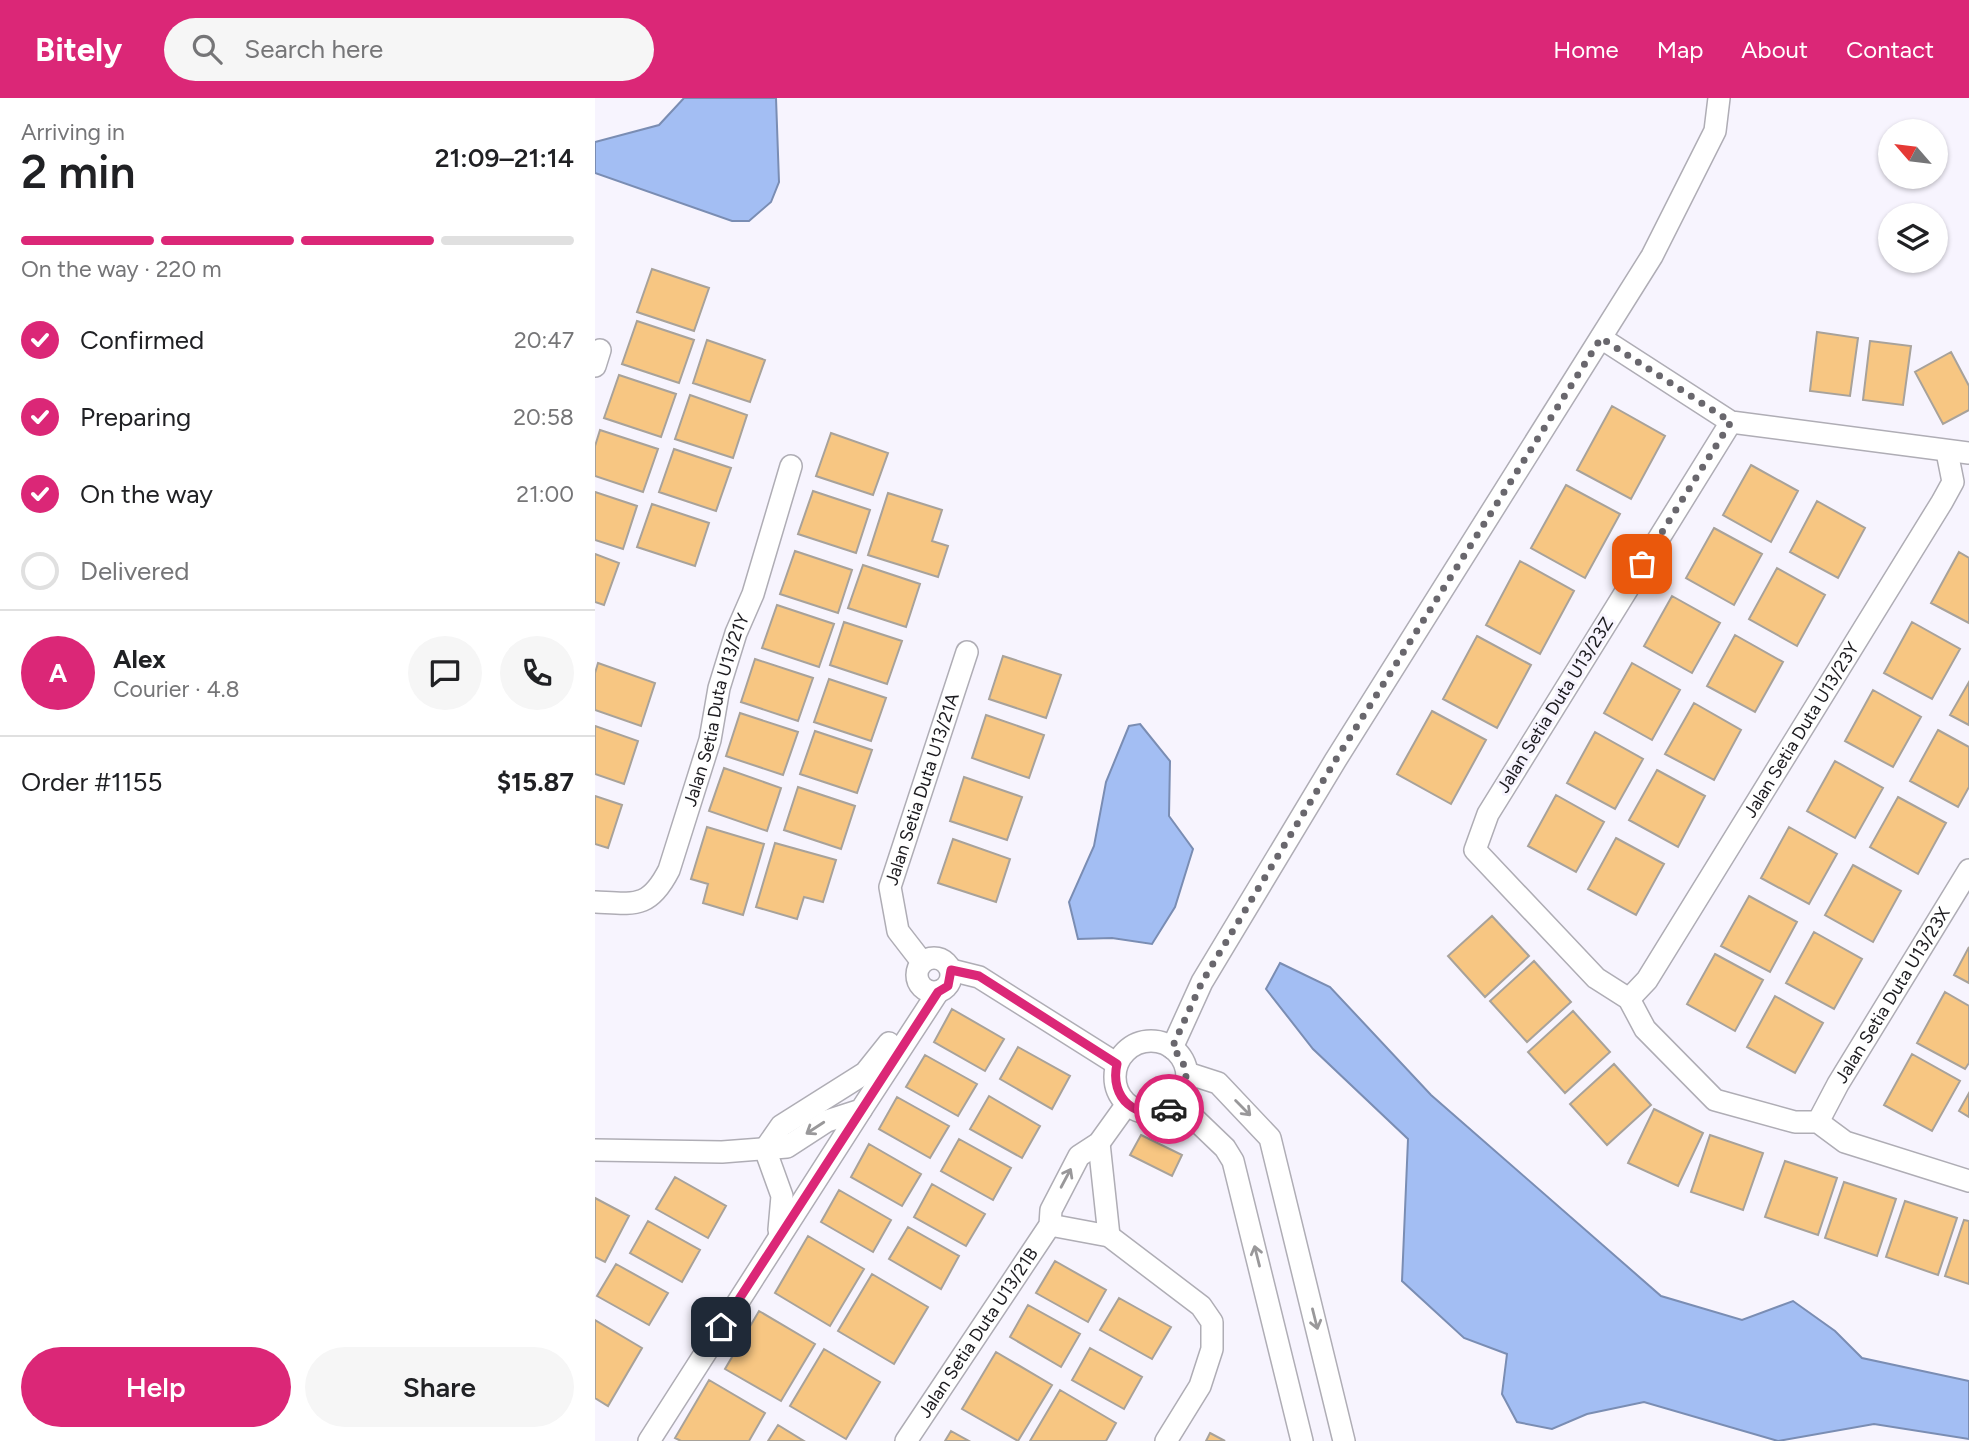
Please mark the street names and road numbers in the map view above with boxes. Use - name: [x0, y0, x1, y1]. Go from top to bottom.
- street label: Jalan Setia Duta U13/21Y: [679, 610, 754, 809]
- street label: Jalan Setia Duta U13/23Z: [1492, 613, 1618, 797]
- street label: Jalan Setia Duta U13/23Y: [1739, 638, 1864, 822]
- street label: Jalan Setia Duta U13/21A: [880, 690, 964, 888]
- street label: Jalan Setia Duta U13/23X: [1830, 903, 1955, 1087]
- street label: Jalan Setia Duta U13/21B: [913, 1244, 1043, 1422]

